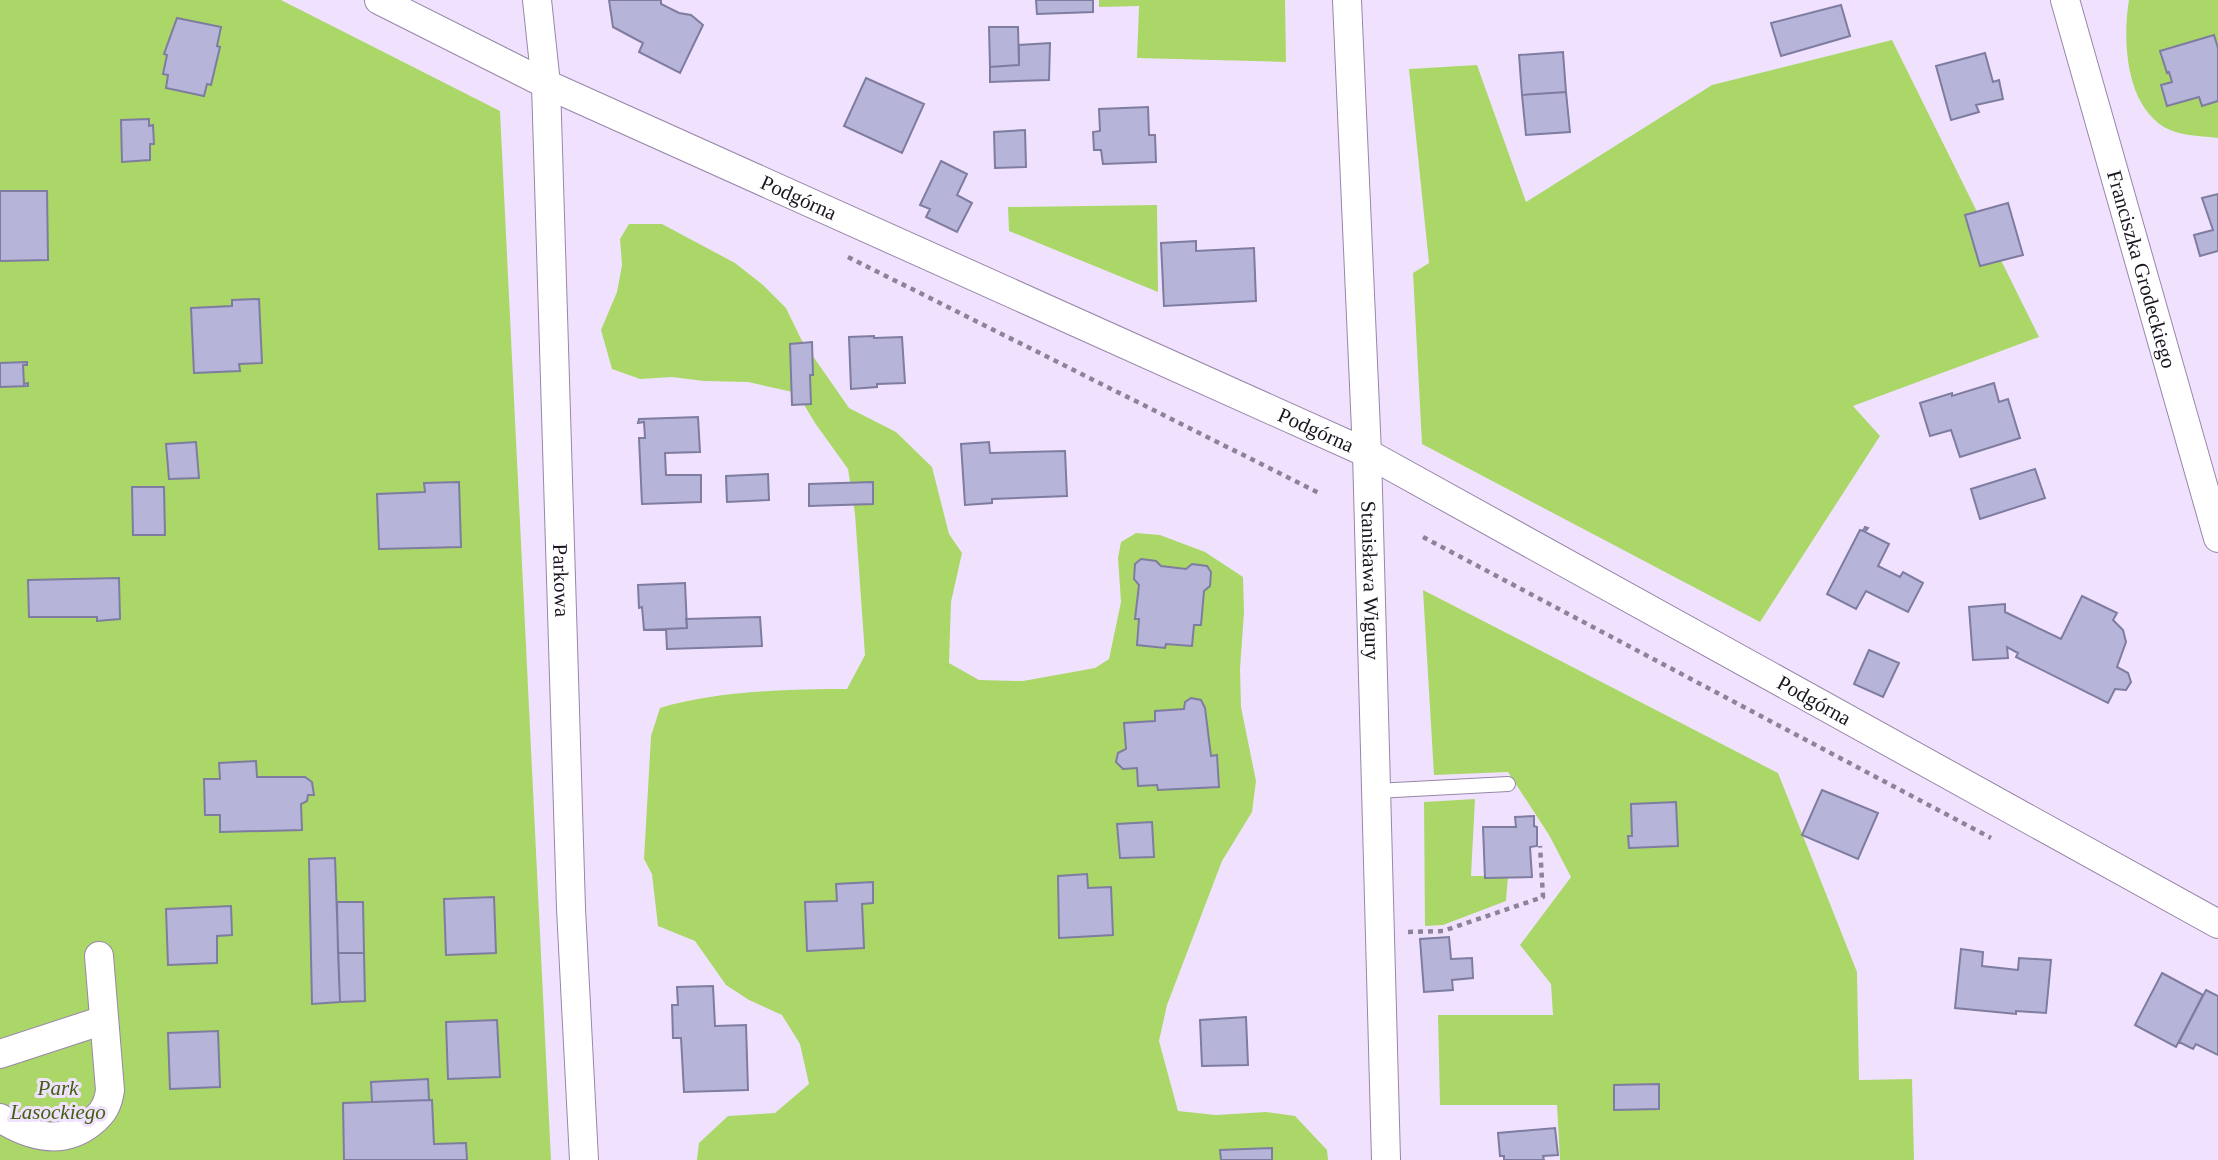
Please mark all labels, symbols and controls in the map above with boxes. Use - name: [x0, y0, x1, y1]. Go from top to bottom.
- street label: Franciszka Grodeckiego: [2102, 168, 2181, 371]
- street label: Podgórna: [757, 170, 841, 225]
- street label: Podgórna: [1274, 403, 1358, 458]
- street label: Stanisława Wigury: [1356, 501, 1385, 661]
- street label: Parkowa: [548, 543, 574, 618]
- street label: Podgórna: [1773, 670, 1856, 731]
- park label: Park Lasockiego: [9, 1076, 106, 1124]

